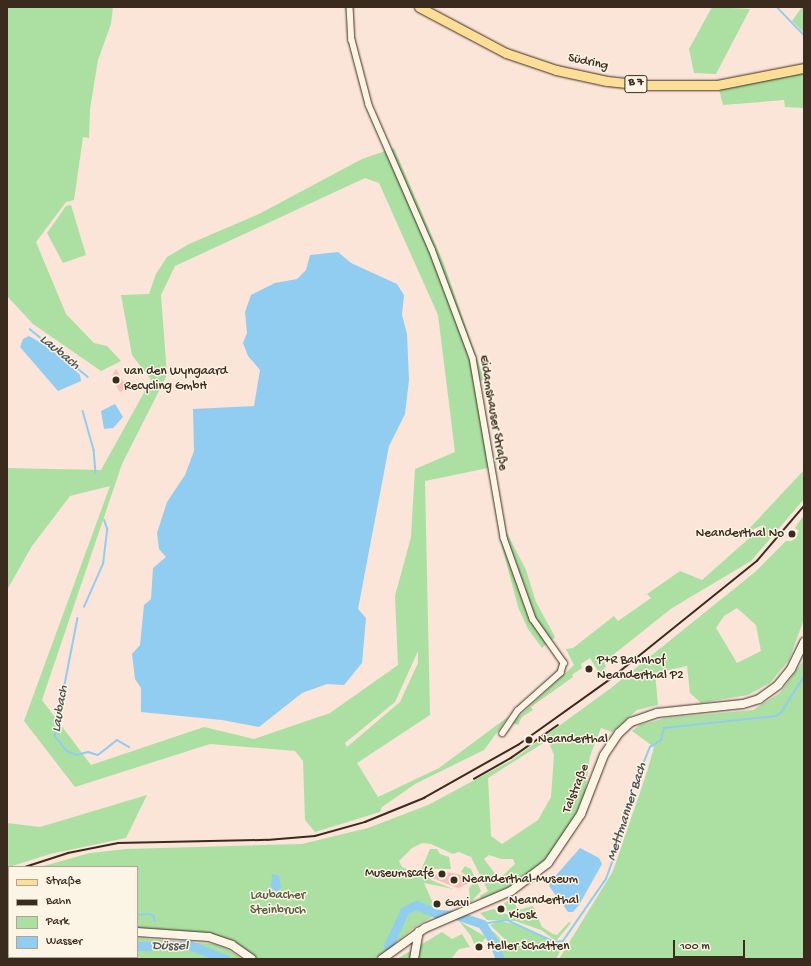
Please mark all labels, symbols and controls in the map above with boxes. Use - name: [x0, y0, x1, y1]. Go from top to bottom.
- street label: Südring: [566, 51, 610, 75]
- road number: B 7: [624, 74, 648, 94]
- water label: Laubach: [35, 332, 83, 374]
- street label: Eidamshauser Straße: [474, 354, 510, 472]
- place label: van den Wyngaard Recycling GmbH: [124, 365, 227, 396]
- marker: van den Wyngaard Recycling GmbH: [111, 375, 121, 385]
- place label: Neanderthal No: [696, 526, 784, 542]
- marker: Neanderthal No: [787, 529, 797, 539]
- place label: P+R Bahnhof Neanderthal P2: [597, 654, 684, 685]
- marker: P+R Bahnhof Neanderthal P2: [584, 664, 594, 674]
- water label: Laubach: [49, 685, 73, 733]
- place label: Neanderthal: [538, 732, 608, 748]
- marker: Neanderthal: [523, 734, 535, 746]
- water label: Mettmanner Bach: [604, 761, 652, 863]
- street label: Talstraße: [560, 762, 594, 816]
- legend: [8, 866, 138, 958]
- place label: Museumscafé: [365, 866, 434, 882]
- marker: Museumscafé: [437, 869, 447, 879]
- place label: Neanderthal-Museum: [462, 872, 578, 888]
- text: Straße: [46, 875, 81, 889]
- marker: Neanderthal-Museum: [449, 875, 459, 885]
- park label: Laubacher Steinbruch: [250, 889, 306, 920]
- place label: Neanderthal Kiosk: [509, 894, 579, 925]
- text: Bahn: [46, 895, 71, 909]
- place label: Gavi: [445, 896, 469, 912]
- marker: Gavi: [432, 899, 442, 909]
- marker: Neanderthal Kiosk: [496, 904, 506, 914]
- text: Park: [46, 915, 69, 929]
- scale bar: [675, 932, 747, 958]
- text: Wasser: [46, 935, 82, 949]
- water label: Düssel: [152, 938, 188, 956]
- place label: Heller Schatten: [487, 939, 569, 955]
- text: 100 m: [680, 940, 710, 954]
- marker: Heller Schatten: [474, 942, 484, 952]

